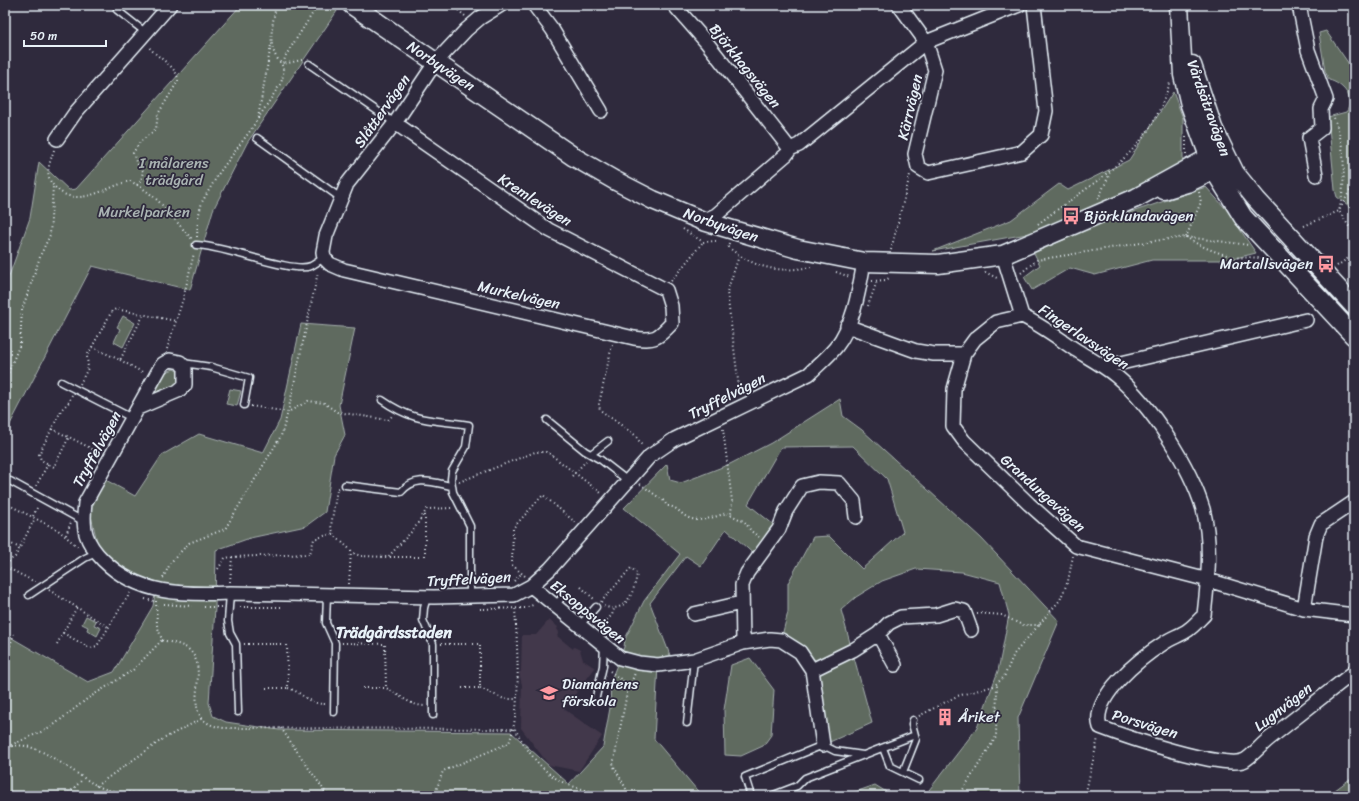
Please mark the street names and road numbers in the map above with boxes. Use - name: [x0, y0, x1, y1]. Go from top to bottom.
- street label: Björkhagsvägen: [702, 18, 788, 114]
- street label: Norbyvägen: [401, 33, 481, 99]
- street label: Vårdsätravägen: [1179, 56, 1239, 160]
- street label: Slåttervägen: [347, 69, 417, 153]
- street label: Kärrvägen: [890, 72, 930, 142]
- street label: Kremlevägen: [493, 166, 577, 234]
- street label: Norbyvägen: [680, 200, 762, 250]
- street label: Murkelvägen: [475, 273, 563, 317]
- street label: Fingerlavsvägen: [1033, 297, 1135, 377]
- street label: Tryffelvägen: [684, 365, 770, 427]
- street label: Tryffelvägen: [65, 406, 129, 492]
- street label: Grandungevägen: [994, 447, 1092, 539]
- street label: Tryffelvägen: [426, 564, 512, 594]
- street label: Eksoppsvägen: [544, 573, 632, 651]
- street label: Lugnvägen: [1248, 676, 1318, 738]
- street label: Porsvägen: [1109, 702, 1181, 746]

